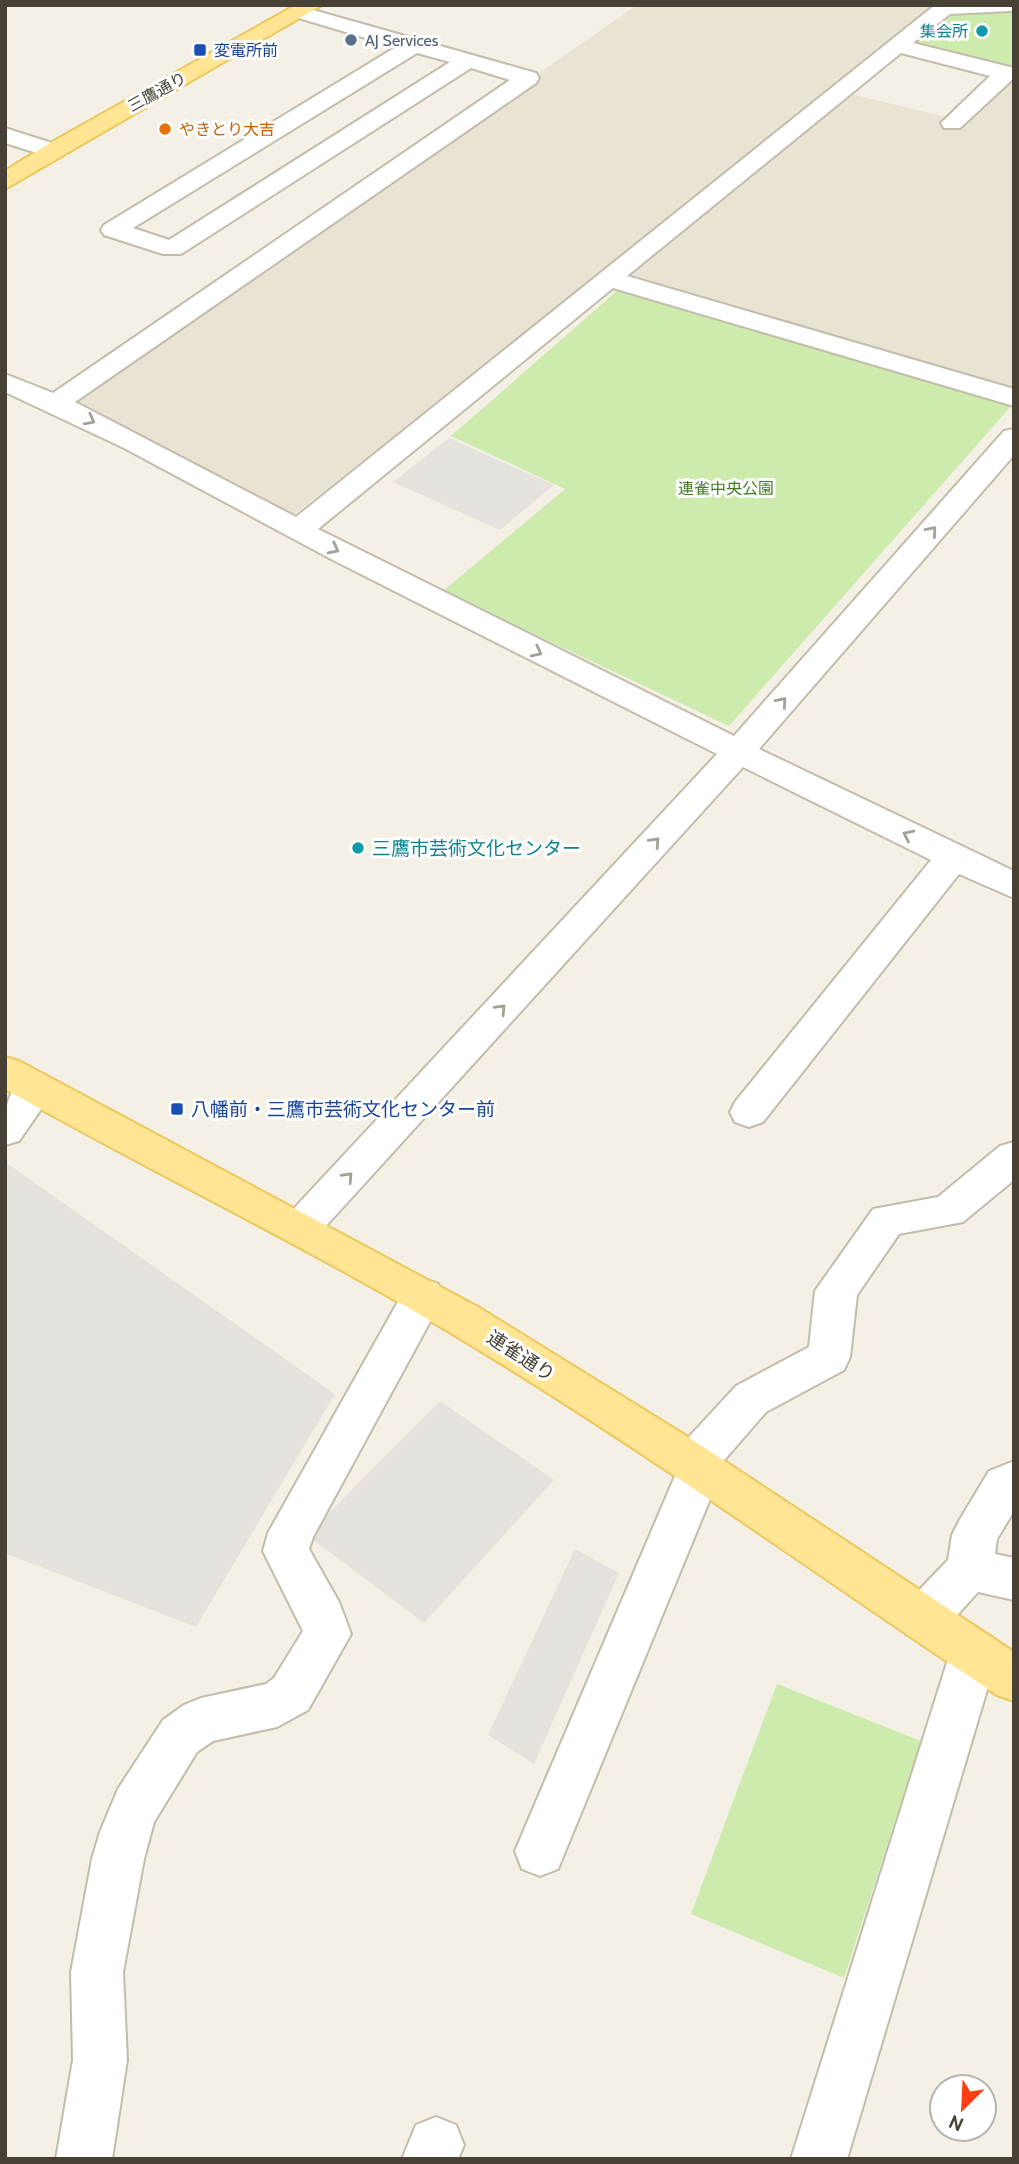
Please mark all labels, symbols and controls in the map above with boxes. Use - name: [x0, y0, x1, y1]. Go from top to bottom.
- place label: 集会所: [920, 22, 968, 41]
- marker: 集会所: [974, 23, 990, 39]
- place label: AJ Services: [365, 31, 439, 50]
- marker: AJ Services: [343, 32, 359, 48]
- place label: 変電所前: [214, 41, 278, 60]
- marker: 変電所前: [192, 42, 208, 58]
- street label: 三鷹通り: [124, 68, 190, 116]
- place label: やきとり大吉: [179, 120, 275, 139]
- marker: やきとり大吉: [157, 121, 173, 137]
- one-way arrow: [82, 412, 95, 426]
- park label: 連雀中央公園: [678, 479, 774, 498]
- one-way arrow: [923, 526, 936, 539]
- one-way arrow: [327, 541, 340, 554]
- one-way arrow: [530, 643, 542, 657]
- one-way arrow: [773, 697, 786, 710]
- one-way arrow: [903, 829, 915, 843]
- place label: 三鷹市芸術文化センター: [372, 837, 581, 860]
- one-way arrow: [647, 837, 660, 850]
- marker: 三鷹市芸術文化センター: [350, 840, 366, 856]
- one-way arrow: [493, 1004, 506, 1017]
- place label: 八幡前・三鷹市芸術文化センター前: [191, 1098, 495, 1121]
- marker: 八幡前・三鷹市芸術文化センター前: [169, 1101, 185, 1117]
- one-way arrow: [339, 1172, 352, 1185]
- street label: 連雀通り: [483, 1326, 559, 1386]
- north arrow: [928, 2073, 998, 2143]
- text: N: [945, 2110, 967, 2136]

